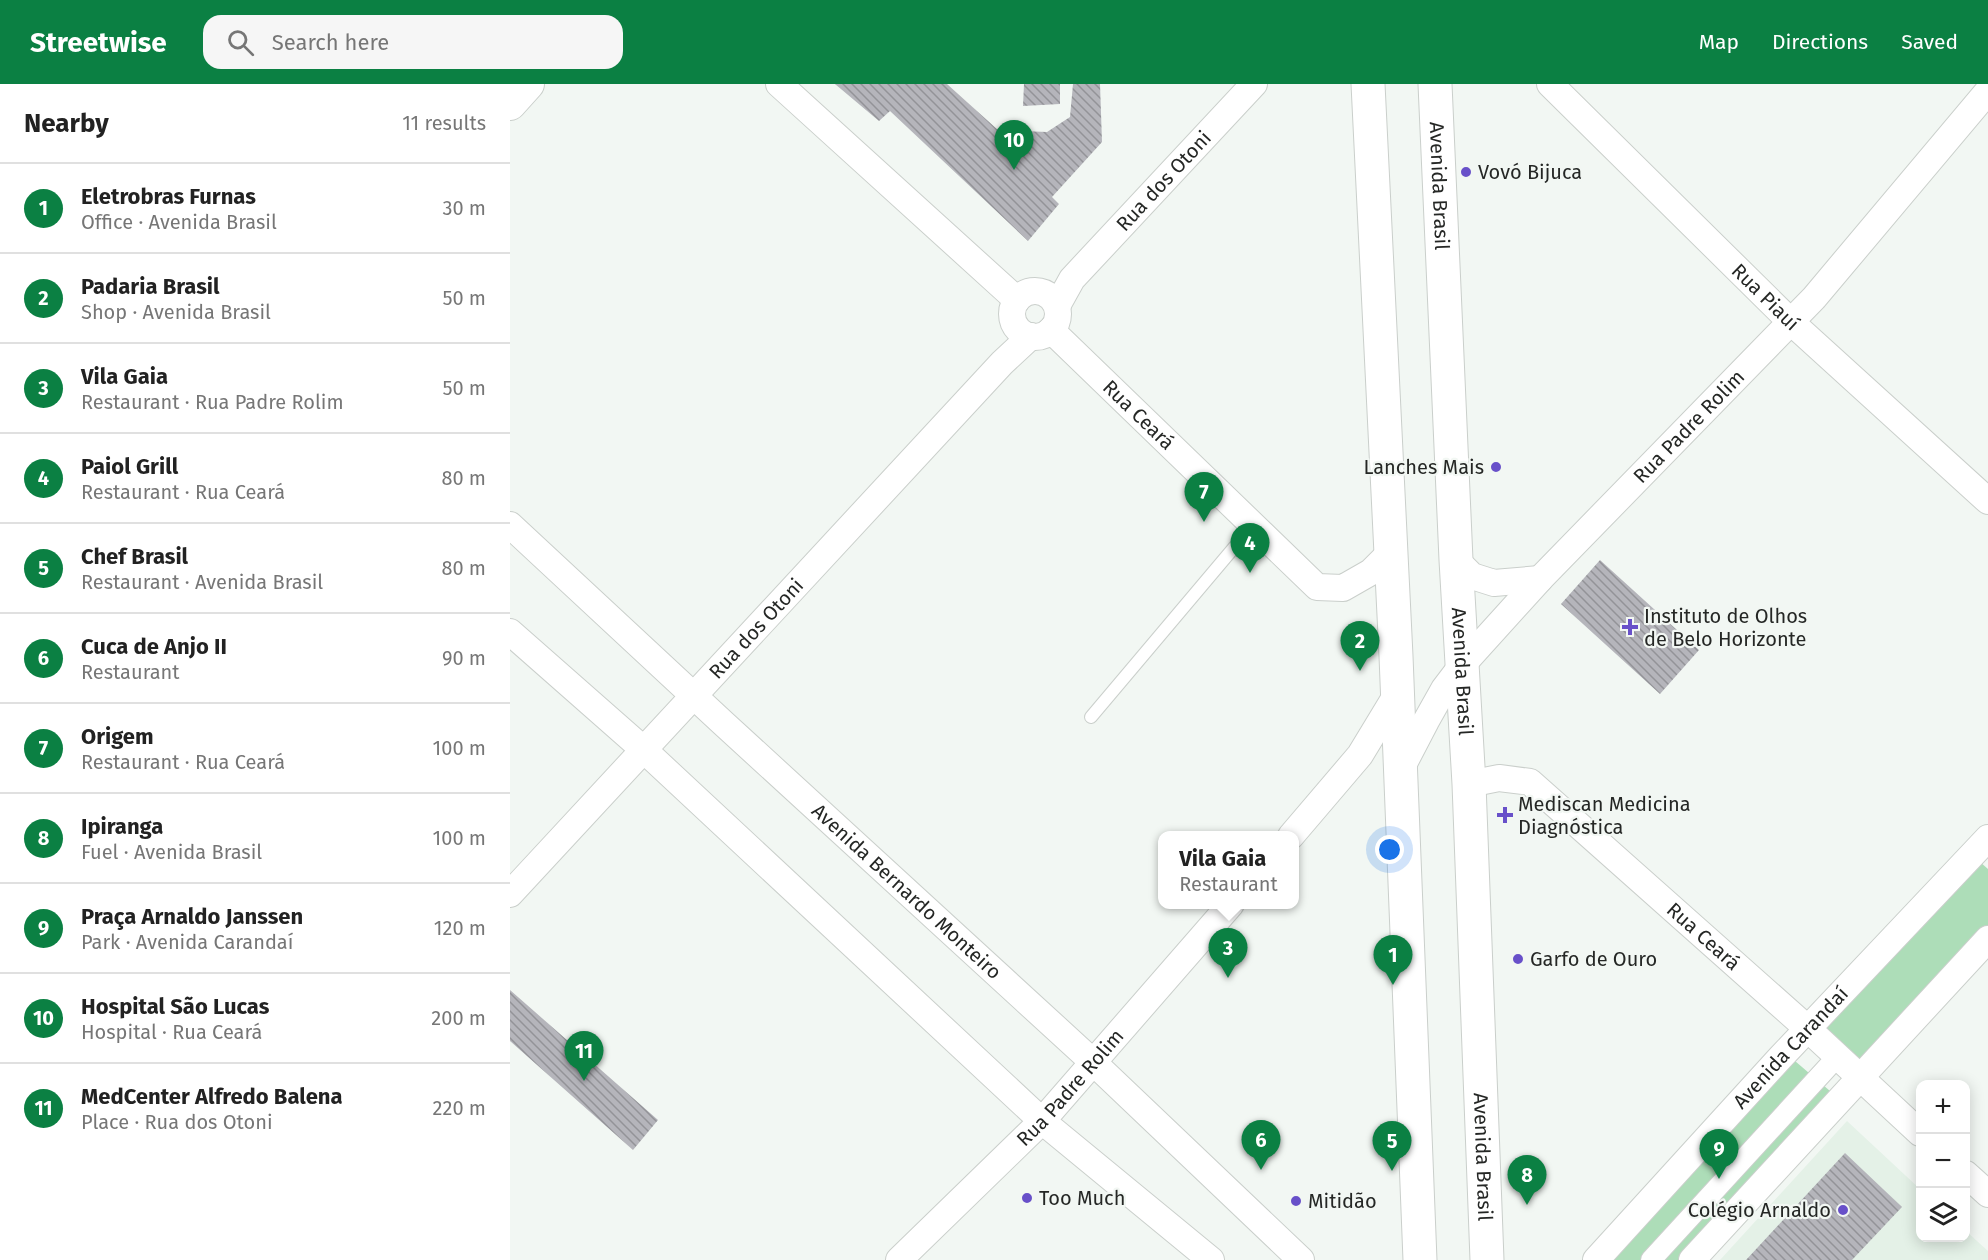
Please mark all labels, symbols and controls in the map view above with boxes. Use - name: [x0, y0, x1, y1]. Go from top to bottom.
- search box: [203, 15, 623, 69]
- text: Streetwise: [30, 26, 167, 59]
- icon: search: [224, 26, 257, 59]
- text: Search here: [272, 29, 389, 56]
- text: Map: [1699, 29, 1739, 55]
- text: Directions: [1772, 29, 1868, 55]
- text: Saved: [1901, 29, 1958, 55]
- text: Nearby: [24, 108, 109, 139]
- text: 11 results: [402, 111, 486, 135]
- pin: 10: [994, 120, 1034, 170]
- street label: Avenida Brasil: [1425, 121, 1454, 251]
- street label: Rua dos Otoni: [1111, 126, 1216, 236]
- place label: Vovó Bijuca: [1478, 160, 1582, 184]
- marker: Vovó Bijuca: [1459, 165, 1473, 179]
- text: Eletrobras Furnas: [81, 183, 256, 210]
- text: 1: [39, 196, 48, 220]
- text: 30 m: [442, 196, 486, 220]
- text: Office · Avenida Brasil: [81, 210, 277, 234]
- street label: Rua Piauí: [1727, 258, 1805, 336]
- text: Padaria Brasil: [81, 273, 220, 300]
- text: 2: [38, 286, 49, 310]
- text: 50 m: [442, 286, 486, 310]
- text: Shop · Avenida Brasil: [81, 300, 271, 324]
- text: Vila Gaia: [81, 363, 168, 390]
- street label: Rua Padre Rolim: [1628, 365, 1749, 488]
- street label: Rua Ceará: [1098, 375, 1180, 455]
- text: 3: [38, 376, 49, 400]
- text: 50 m: [442, 376, 486, 400]
- text: Restaurant · Rua Padre Rolim: [81, 390, 344, 414]
- text: Paiol Grill: [81, 453, 178, 480]
- place label: Lanches Mais: [1363, 455, 1484, 479]
- marker: Lanches Mais: [1489, 460, 1503, 474]
- text: 4: [38, 466, 49, 490]
- text: 80 m: [441, 466, 486, 490]
- pin: 7: [1184, 472, 1224, 522]
- text: Restaurant · Rua Ceará: [81, 480, 285, 504]
- pin: 4: [1230, 524, 1270, 573]
- text: Chef Brasil: [81, 543, 188, 570]
- text: 5: [38, 556, 49, 580]
- text: 80 m: [441, 556, 486, 580]
- text: Restaurant · Avenida Brasil: [81, 570, 323, 594]
- street label: Rua dos Otoni: [704, 573, 808, 684]
- place label: Instituto de Olhos de Belo Horizonte: [1644, 604, 1807, 651]
- street label: Avenida Brasil: [1447, 607, 1478, 736]
- marker: Instituto de Olhos de Belo Horizonte: [1621, 618, 1639, 636]
- pin: 2: [1340, 622, 1380, 671]
- text: Cuca de Anjo II: [81, 633, 227, 660]
- text: 6: [38, 646, 49, 670]
- text: 90 m: [442, 646, 486, 670]
- text: Restaurant: [81, 660, 179, 684]
- text: Origem: [81, 723, 154, 750]
- text: 7: [39, 736, 48, 760]
- text: 100 m: [433, 736, 486, 760]
- text: Restaurant · Rua Ceará: [81, 750, 285, 774]
- place label: Mediscan Medicina Diagnóstica: [1518, 792, 1691, 839]
- street label: Avenida Bernardo Monteiro: [807, 799, 1006, 984]
- marker: Mediscan Medicina Diagnóstica: [1496, 806, 1514, 824]
- text: Ipiranga: [81, 813, 163, 840]
- text: 8: [38, 826, 49, 850]
- text: 100 m: [433, 826, 486, 850]
- popup: [1158, 831, 1299, 909]
- your location: [1375, 835, 1404, 864]
- text: Fuel · Avenida Brasil: [81, 840, 262, 864]
- text: Vila Gaia: [1179, 845, 1266, 872]
- text: Restaurant: [1179, 872, 1278, 896]
- street label: Rua Ceará: [1662, 897, 1745, 975]
- text: Praça Arnaldo Janssen: [81, 903, 303, 930]
- text: 9: [38, 916, 49, 940]
- text: 120 m: [434, 916, 486, 940]
- pin: 3: [1208, 928, 1248, 978]
- text: Park · Avenida Carandaí: [81, 930, 293, 954]
- pin: 1: [1374, 936, 1412, 985]
- place label: Garfo de Ouro: [1530, 947, 1657, 971]
- marker: Garfo de Ouro: [1511, 952, 1525, 966]
- street label: Avenida Carandaí: [1728, 981, 1853, 1113]
- text: Hospital São Lucas: [81, 993, 269, 1020]
- text: 10: [33, 1006, 54, 1030]
- text: 200 m: [431, 1006, 486, 1030]
- text: Hospital · Rua Ceará: [81, 1020, 262, 1044]
- street label: Rua Padre Rolim: [1012, 1024, 1129, 1151]
- pin: 11: [564, 1032, 604, 1081]
- map controls: [1916, 1080, 1970, 1242]
- button: +: [1916, 1080, 1970, 1134]
- text: MedCenter Alfredo Balena: [81, 1083, 343, 1110]
- street label: Avenida Brasil: [1469, 1092, 1498, 1222]
- text: 11: [34, 1096, 53, 1120]
- text: 220 m: [433, 1096, 486, 1120]
- text: Place · Rua dos Otoni: [81, 1110, 273, 1134]
- pin: 6: [1242, 1120, 1281, 1170]
- pin: 5: [1372, 1122, 1412, 1171]
- pin: 9: [1700, 1130, 1738, 1179]
- button: −: [1916, 1134, 1970, 1188]
- pin: 8: [1508, 1156, 1546, 1205]
- place label: Too Much: [1039, 1186, 1125, 1210]
- button: layers: [1916, 1188, 1970, 1242]
- place label: Mitidão: [1308, 1189, 1377, 1213]
- marker: Too Much: [1020, 1191, 1034, 1205]
- marker: Mitidão: [1289, 1194, 1303, 1208]
- place label: Colégio Arnaldo: [1688, 1198, 1831, 1222]
- marker: Colégio Arnaldo: [1836, 1203, 1850, 1217]

